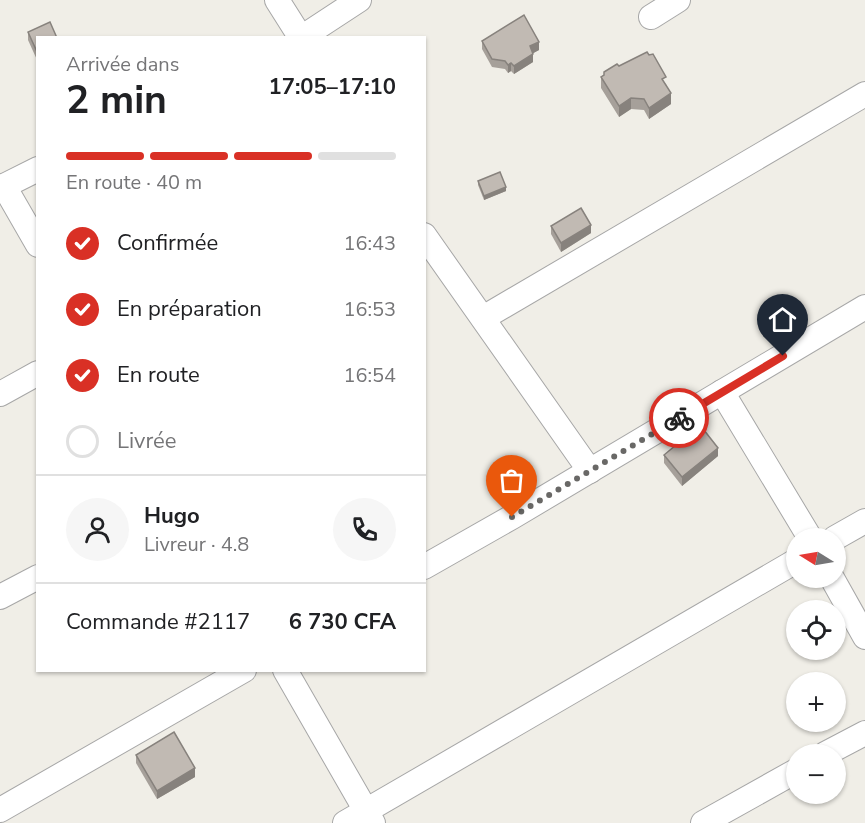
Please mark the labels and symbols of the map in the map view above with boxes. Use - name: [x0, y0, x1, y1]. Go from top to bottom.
- pin: [757, 294, 808, 356]
- courier: [649, 388, 709, 448]
- pin: [486, 455, 537, 517]
- north arrow: [786, 528, 846, 588]

